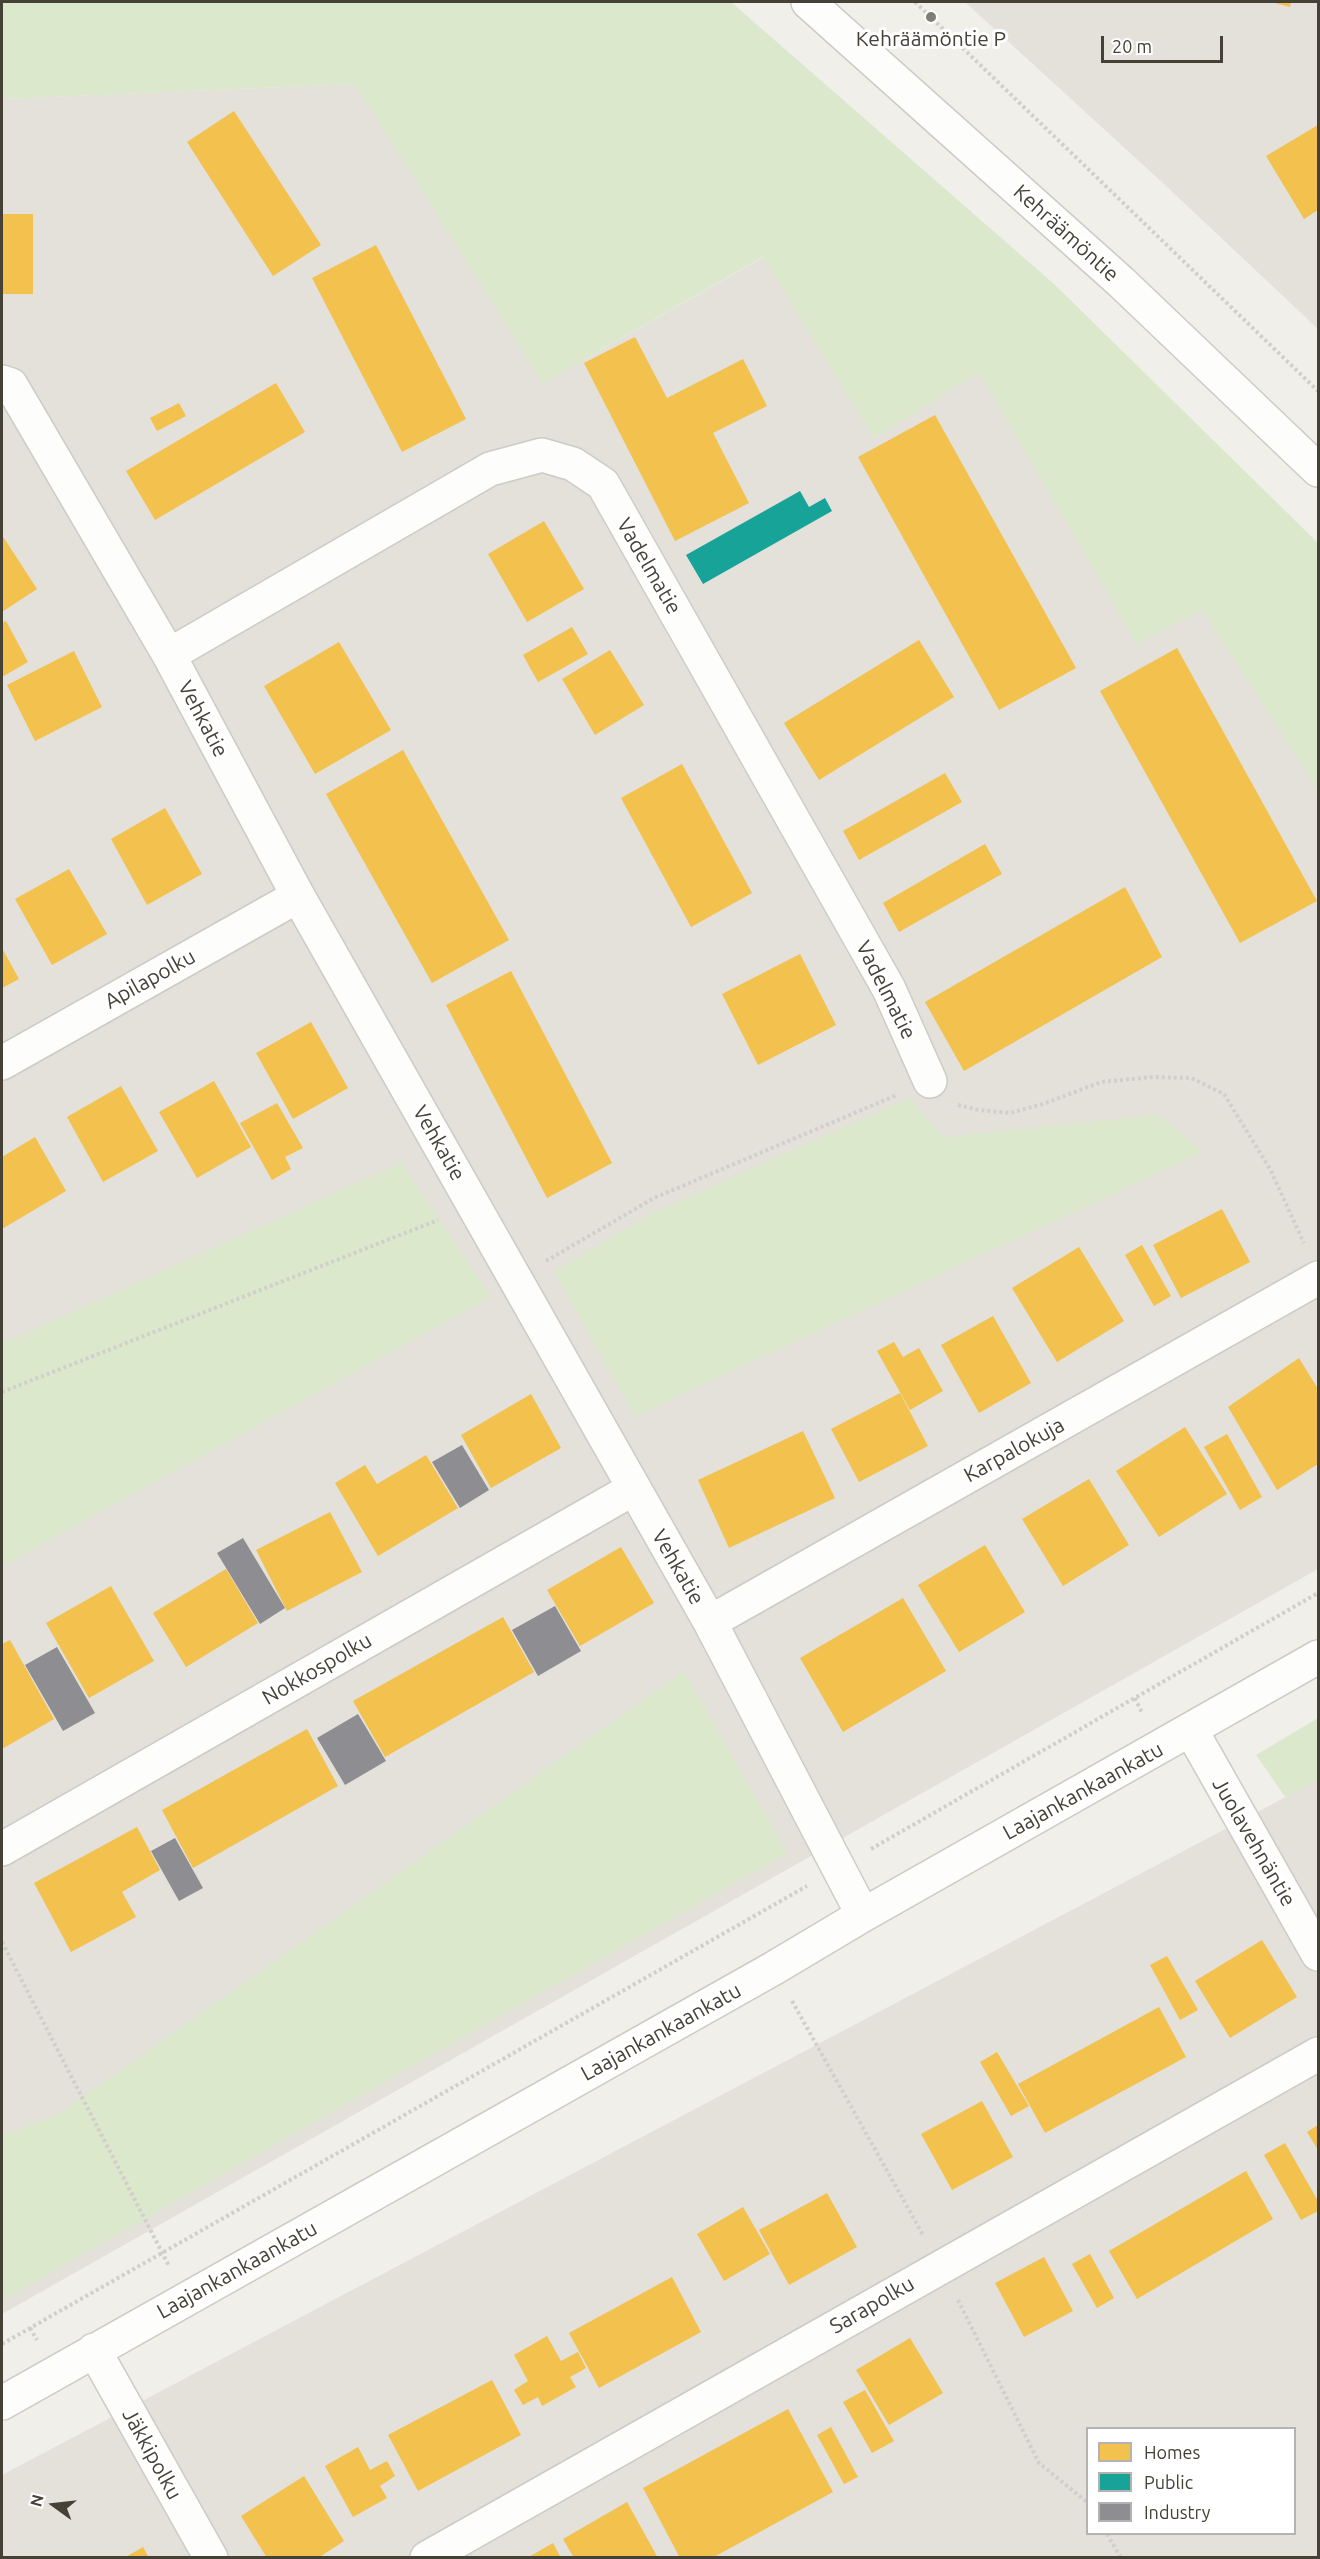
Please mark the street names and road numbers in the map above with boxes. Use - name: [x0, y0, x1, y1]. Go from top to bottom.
- street label: Kehräämöntie: [1008, 179, 1124, 287]
- street label: Vadelmatie: [611, 513, 687, 619]
- street label: Vehkatie: [173, 677, 233, 761]
- street label: Vadelmatie: [850, 937, 922, 1043]
- street label: Apilapolku: [100, 944, 200, 1014]
- street label: Vehkatie: [407, 1101, 471, 1185]
- street label: Karpalokuja: [959, 1412, 1069, 1488]
- street label: Vehkatie: [646, 1525, 710, 1609]
- street label: Nokkospolku: [258, 1628, 376, 1710]
- street label: Laajankankaankatu: [998, 1737, 1168, 1845]
- street label: Juolavehnäntie: [1207, 1773, 1301, 1911]
- street label: Laajankankaankatu: [576, 1978, 746, 2086]
- street label: Laajankankaankatu: [152, 2216, 322, 2324]
- street label: Sarapolku: [825, 2271, 919, 2339]
- street label: Jäkkipolku: [117, 2404, 187, 2504]

